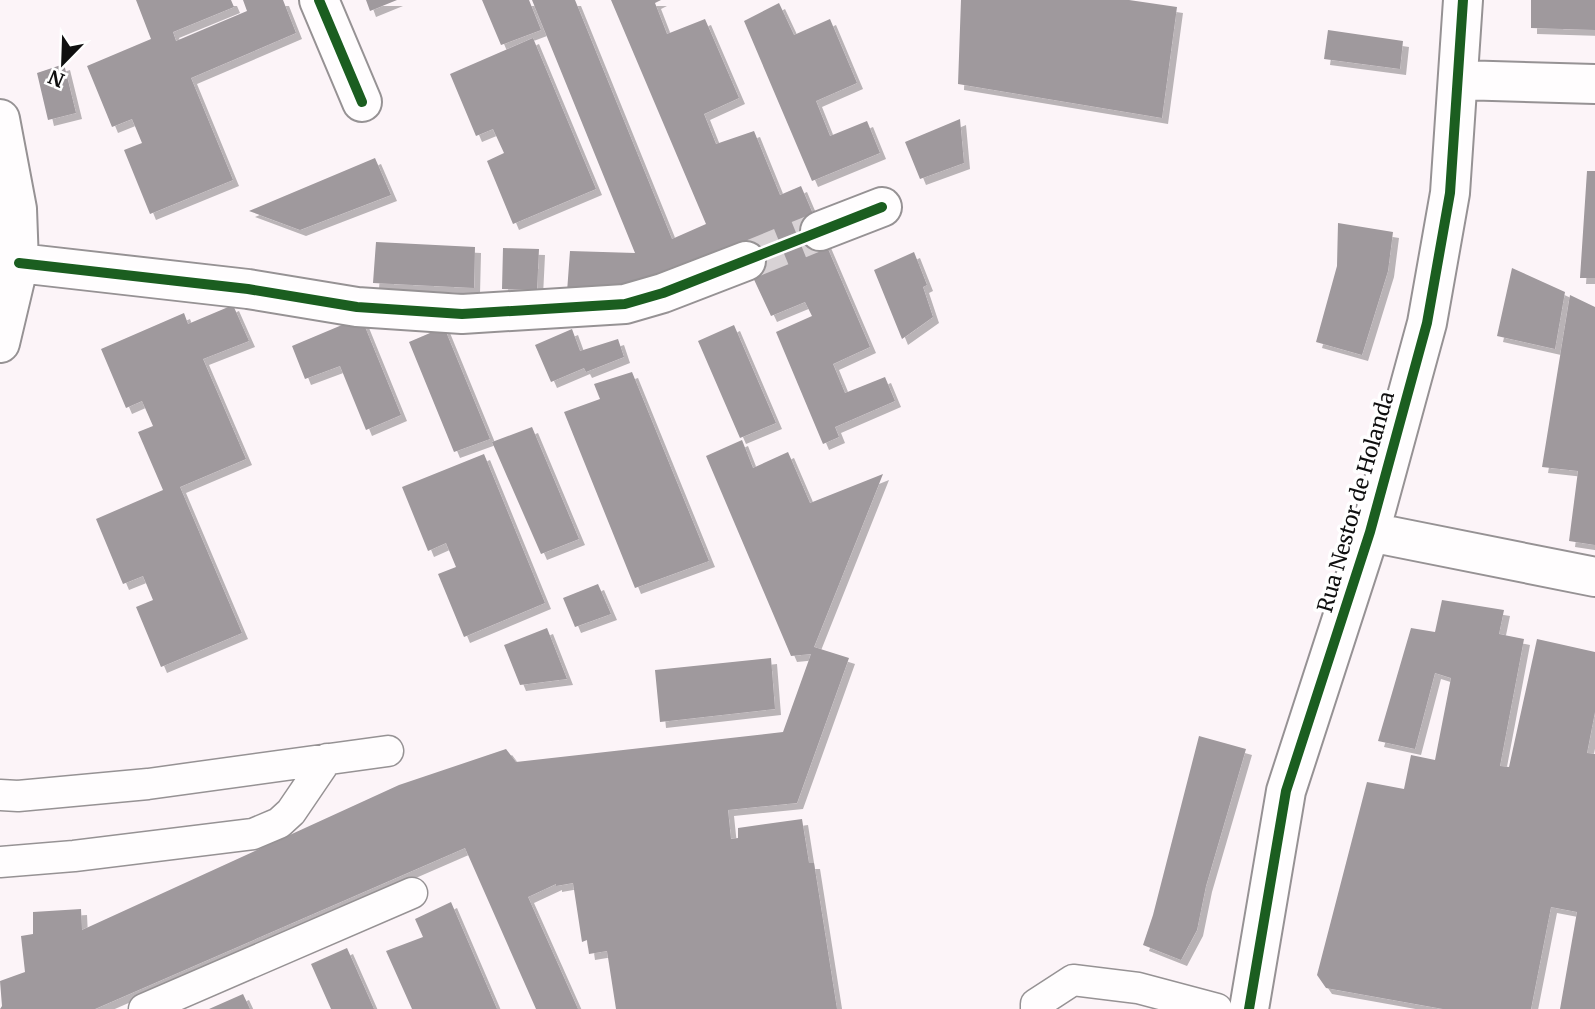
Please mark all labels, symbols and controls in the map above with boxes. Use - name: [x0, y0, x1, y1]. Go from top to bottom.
- north arrow: [28, 28, 98, 98]
- text: N: [45, 65, 68, 93]
- street label: Rua Nestor de Holanda: [1311, 388, 1400, 616]

